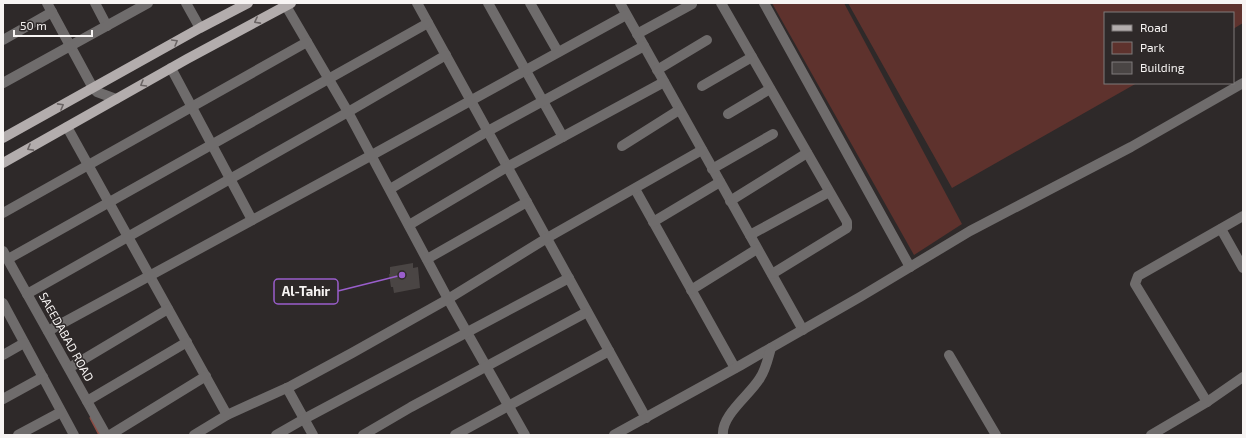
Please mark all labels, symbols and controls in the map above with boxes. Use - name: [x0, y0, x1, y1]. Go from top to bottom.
- scale bar: [14, 12, 92, 38]
- legend: [1104, 12, 1234, 84]
- one-way arrow: [254, 17, 261, 24]
- text: 50 m: [20, 18, 47, 32]
- text: Road: [1140, 20, 1168, 34]
- one-way arrow: [171, 40, 178, 47]
- text: Park: [1140, 40, 1165, 54]
- text: Building: [1140, 60, 1185, 74]
- one-way arrow: [140, 79, 147, 86]
- one-way arrow: [57, 103, 65, 110]
- one-way arrow: [27, 143, 34, 150]
- callout: Al-Tahir: [274, 279, 338, 304]
- text: Al-Tahir: [282, 283, 331, 299]
- street label: SAEEDABAD ROAD: [37, 290, 97, 383]

